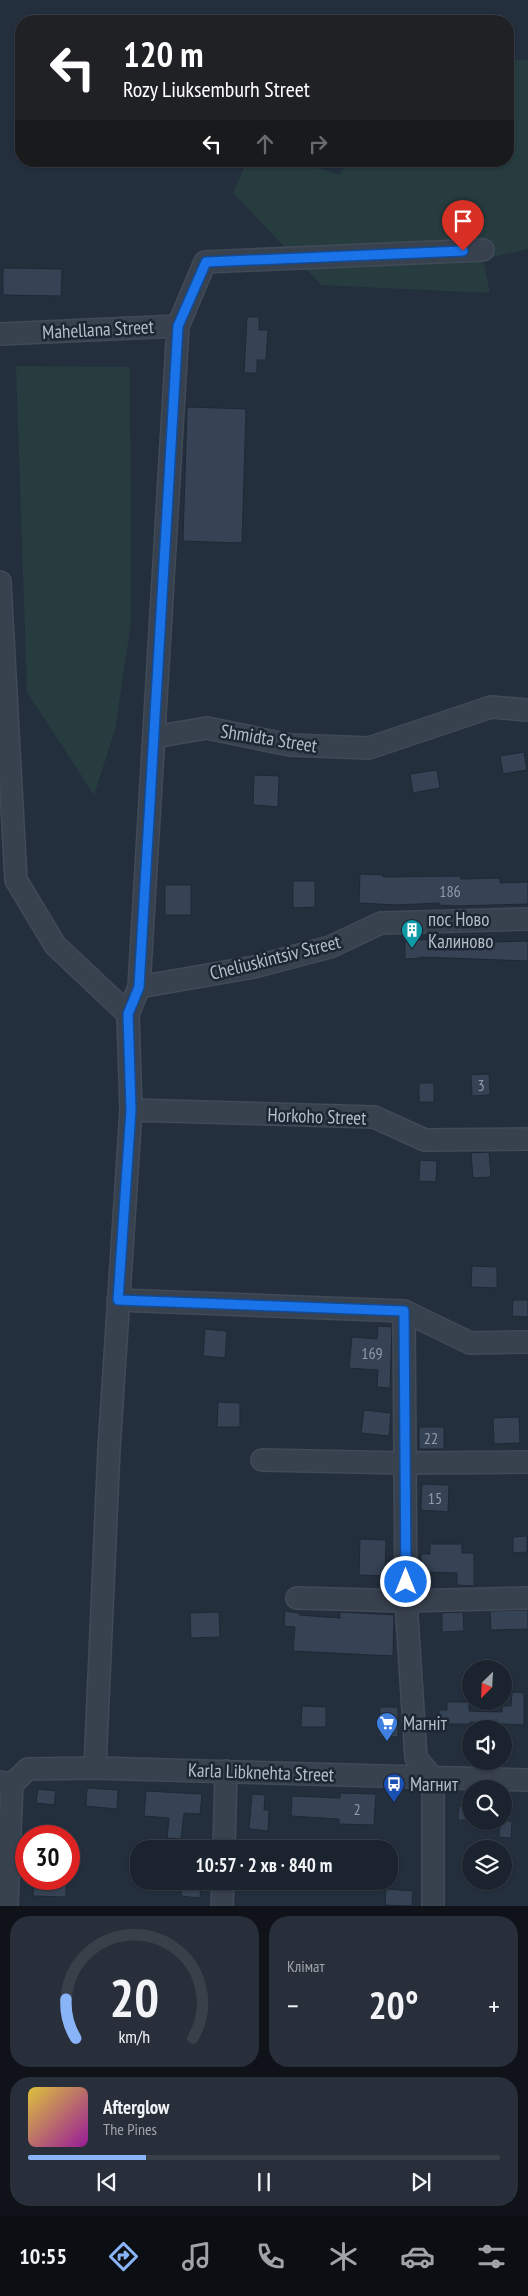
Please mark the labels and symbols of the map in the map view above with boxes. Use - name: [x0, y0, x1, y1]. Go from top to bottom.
- pin: [442, 200, 484, 251]
- street label: Mahellana Street: [42, 314, 155, 344]
- street label: Shmidta Street: [219, 719, 320, 758]
- house number: 186: [439, 881, 461, 901]
- place label: пос Ново Калиново: [428, 907, 493, 953]
- building icon: пос Ново Калиново: [400, 918, 424, 949]
- street label: Cheliuskintsiv Street: [207, 929, 344, 985]
- house number: 3: [477, 1075, 485, 1095]
- street label: Horkoho Street: [267, 1102, 368, 1130]
- house number: 169: [361, 1343, 383, 1363]
- house number: 22: [424, 1428, 438, 1448]
- house number: 15: [428, 1488, 442, 1508]
- position arrow: [379, 1555, 431, 1607]
- north arrow: [462, 1660, 512, 1710]
- supermarket icon: Магніт: [375, 1711, 399, 1742]
- place label: Магніт: [403, 1711, 448, 1735]
- street label: Karla Libknehta Street: [188, 1757, 335, 1787]
- bus stop icon: Магнит: [382, 1772, 406, 1803]
- place label: Магнит: [410, 1772, 459, 1796]
- house number: 2: [353, 1799, 361, 1819]
- speed limit sign: 30: [15, 1825, 80, 1890]

